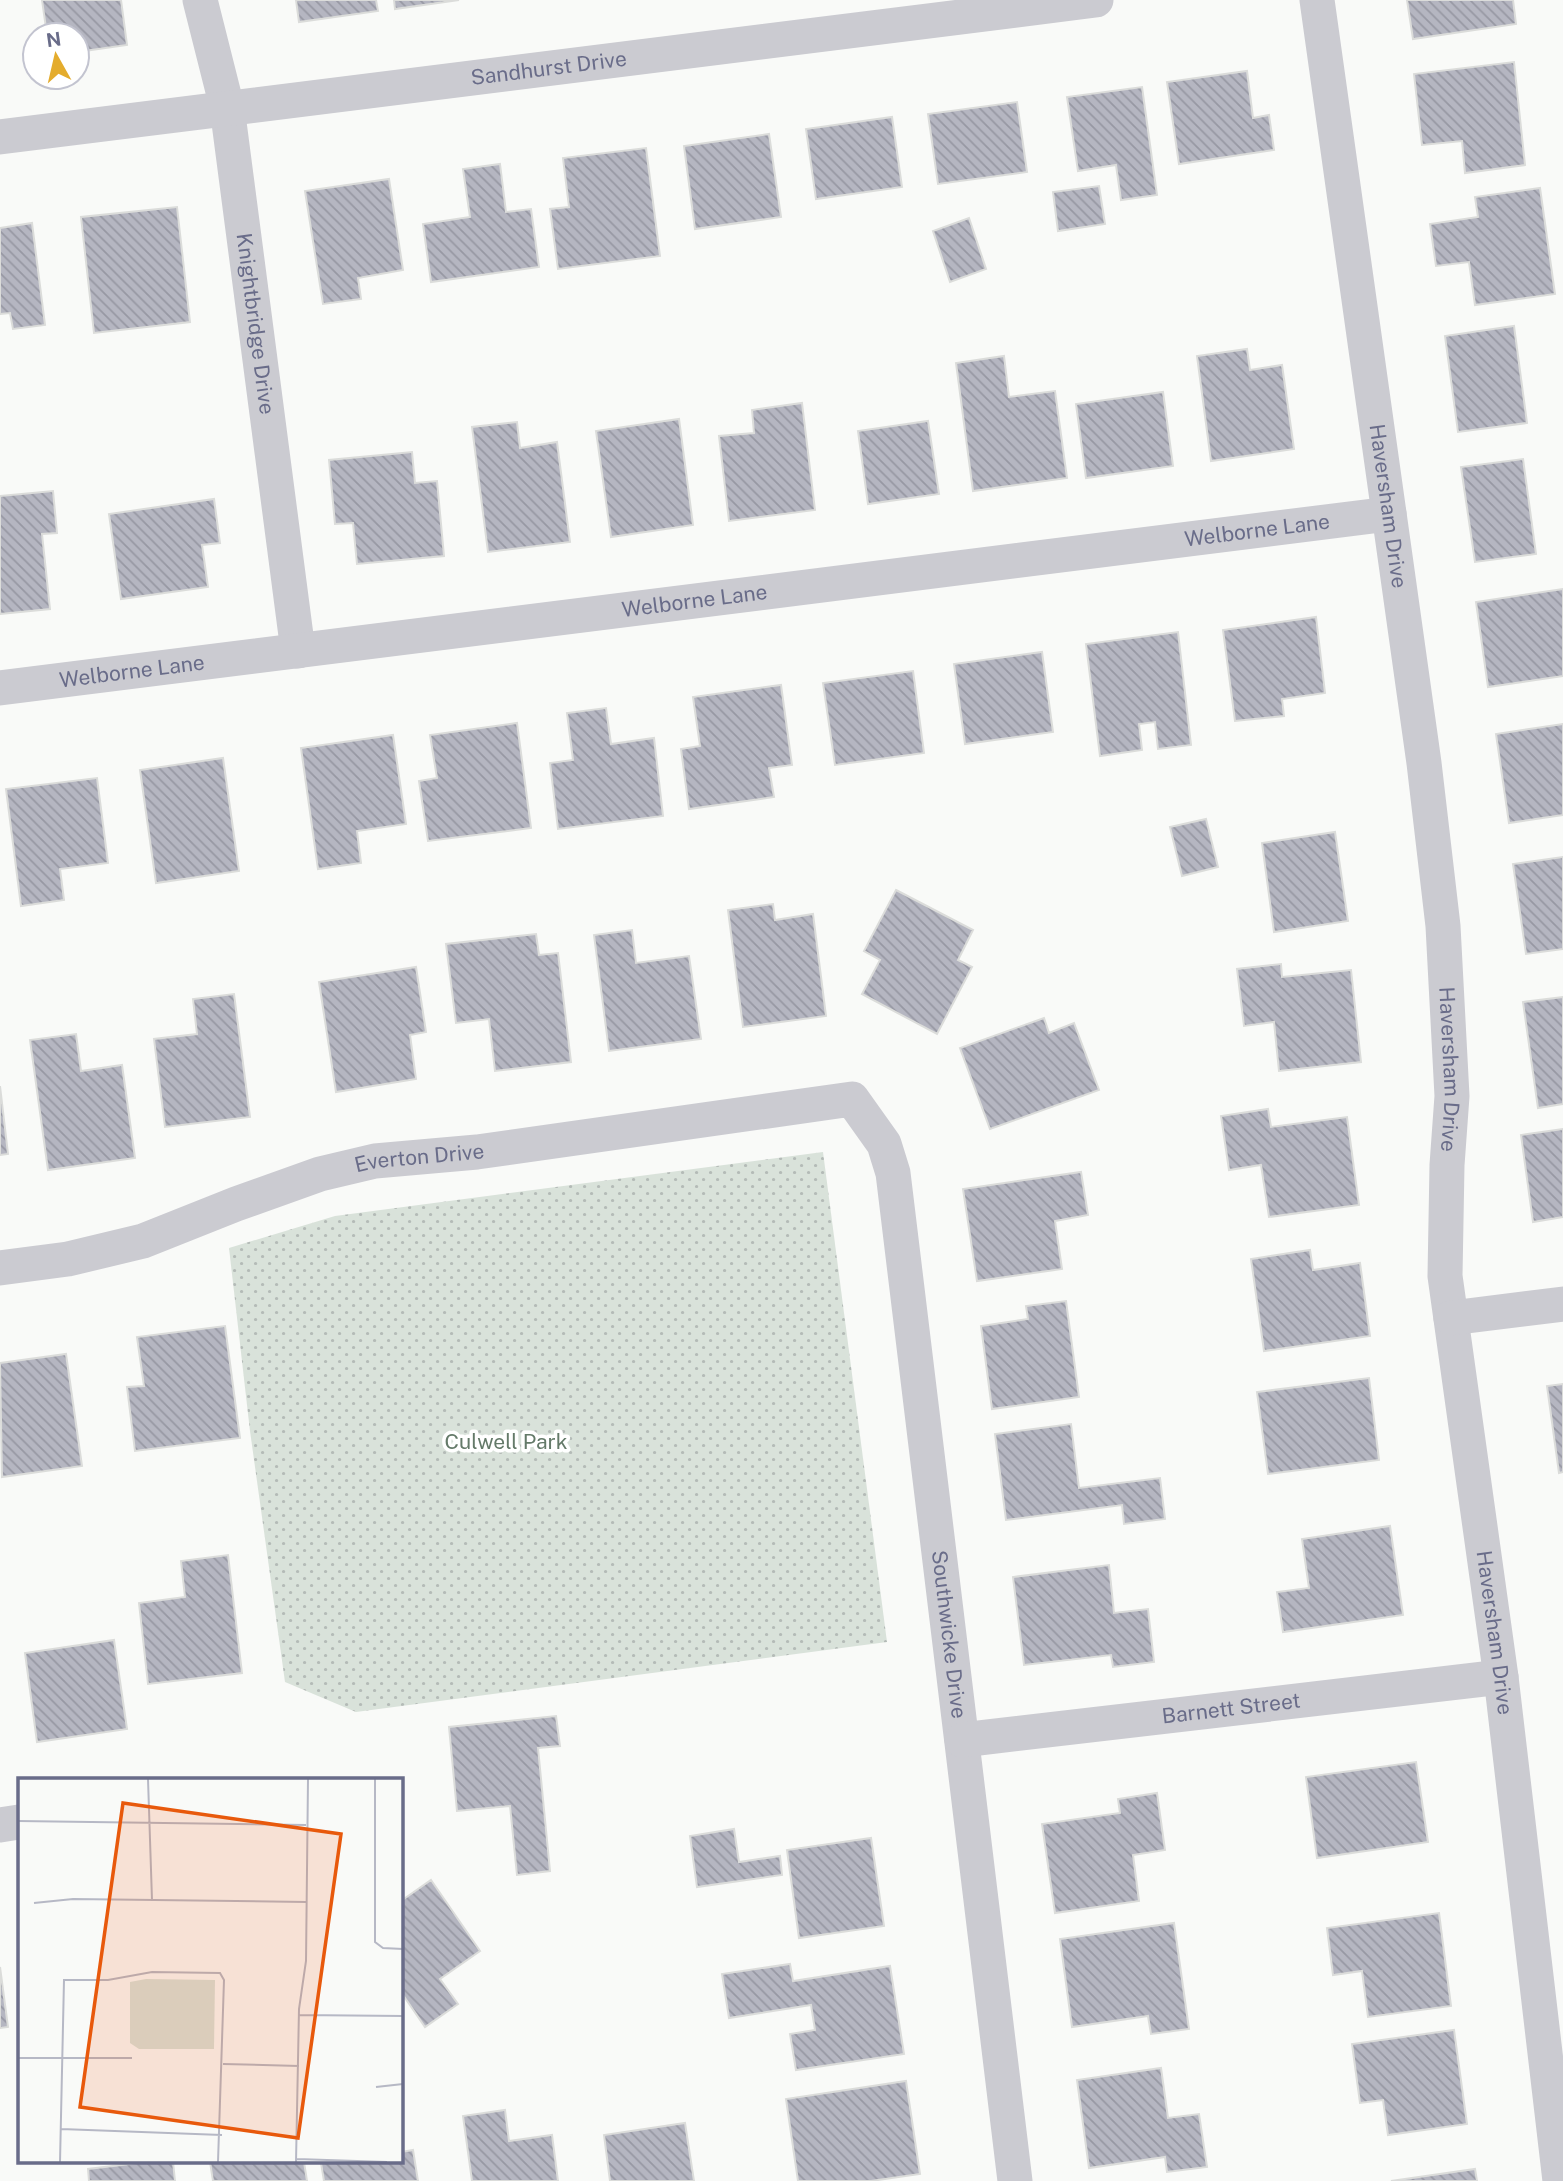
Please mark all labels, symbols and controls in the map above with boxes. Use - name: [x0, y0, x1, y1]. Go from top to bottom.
- north arrow: [21, 21, 91, 91]
- text: N: [45, 27, 63, 51]
- street label: Sandhurst Drive: [469, 46, 628, 90]
- street label: Knightbridge Drive: [232, 231, 280, 416]
- street label: Haversham Drive: [1365, 422, 1412, 590]
- street label: Welborne Lane: [1183, 509, 1331, 552]
- street label: Welborne Lane: [620, 579, 769, 622]
- street label: Welborne Lane: [58, 649, 206, 692]
- street label: Haversham Drive: [1434, 986, 1465, 1153]
- street label: Everton Drive: [352, 1138, 486, 1177]
- park label: Culwell Park: [444, 1429, 568, 1454]
- street label: Southwicke Drive: [927, 1549, 972, 1720]
- street label: Haversham Drive: [1471, 1549, 1518, 1716]
- street label: Barnett Street: [1160, 1688, 1302, 1729]
- inset map: [18, 1778, 402, 2164]

